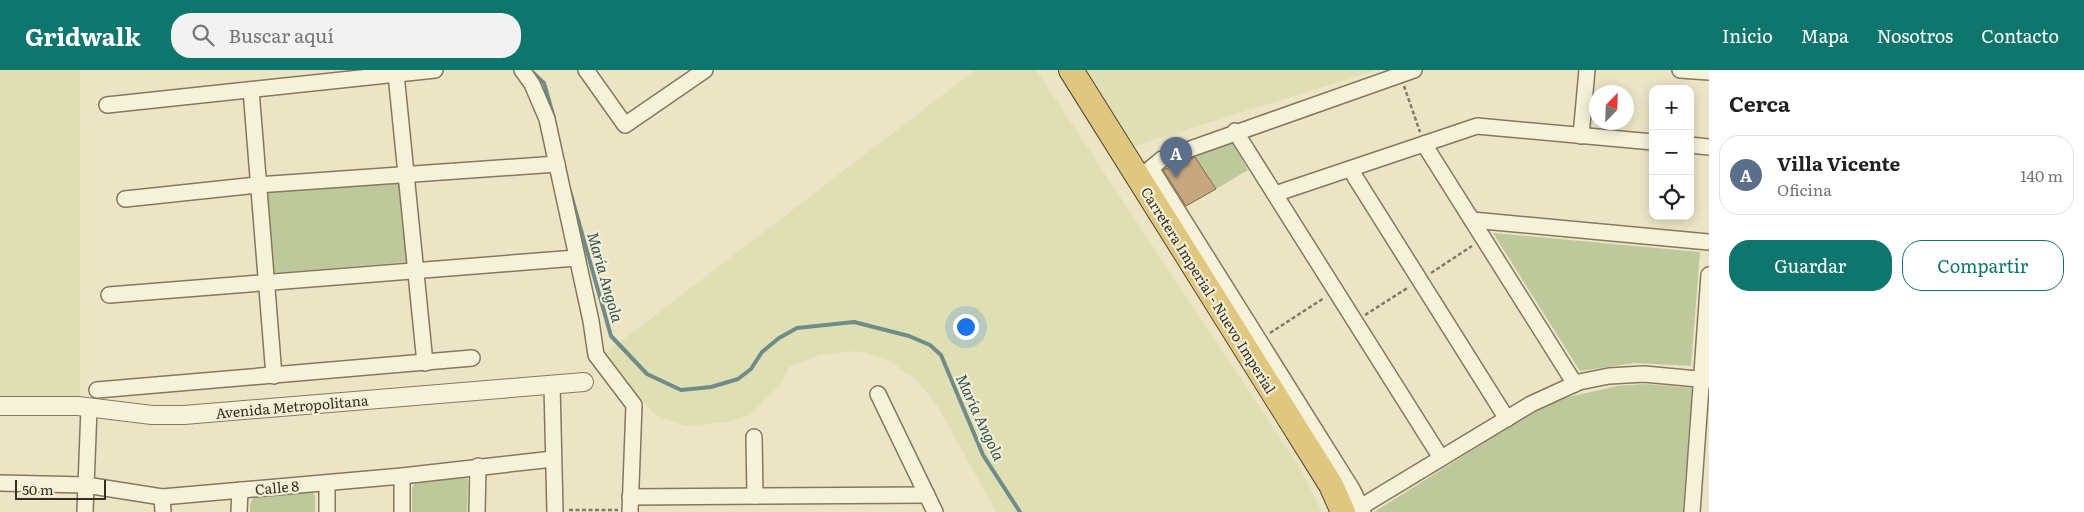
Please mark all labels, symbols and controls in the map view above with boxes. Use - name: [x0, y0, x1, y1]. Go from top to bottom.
- search box: [171, 13, 521, 58]
- text: Gridwalk: [25, 18, 141, 53]
- icon: search: [189, 21, 217, 49]
- text: Buscar aquí: [229, 21, 334, 49]
- text: Inicio: [1722, 22, 1773, 49]
- text: Mapa: [1801, 22, 1849, 49]
- text: Nosotros: [1877, 22, 1953, 49]
- text: Contacto: [1981, 22, 2059, 49]
- north arrow: [1589, 85, 1634, 130]
- map controls: [1649, 85, 1694, 220]
- button: +: [1649, 85, 1694, 130]
- text: Cerca: [1729, 87, 1790, 118]
- button: −: [1649, 130, 1694, 175]
- pin: A: [1160, 137, 1192, 178]
- text: Villa Vicente: [1777, 149, 1900, 177]
- text: A: [1740, 163, 1752, 187]
- text: 140 m: [2020, 163, 2063, 187]
- button: locate: [1649, 175, 1694, 220]
- text: Oficina: [1777, 177, 1832, 201]
- street label: Carretera Imperial - Nuevo Imperial: [1137, 183, 1281, 397]
- water label: María Angola: [582, 229, 630, 325]
- button: Guardar: [1729, 240, 1892, 291]
- button: Compartir: [1902, 240, 2064, 291]
- your location: [953, 314, 979, 340]
- water label: María Angola: [951, 370, 1011, 464]
- street label: Avenida Metropolitana: [215, 389, 370, 423]
- street label: Calle 8: [254, 475, 300, 499]
- scale bar: [15, 477, 106, 500]
- text: 50 m: [22, 479, 54, 499]

